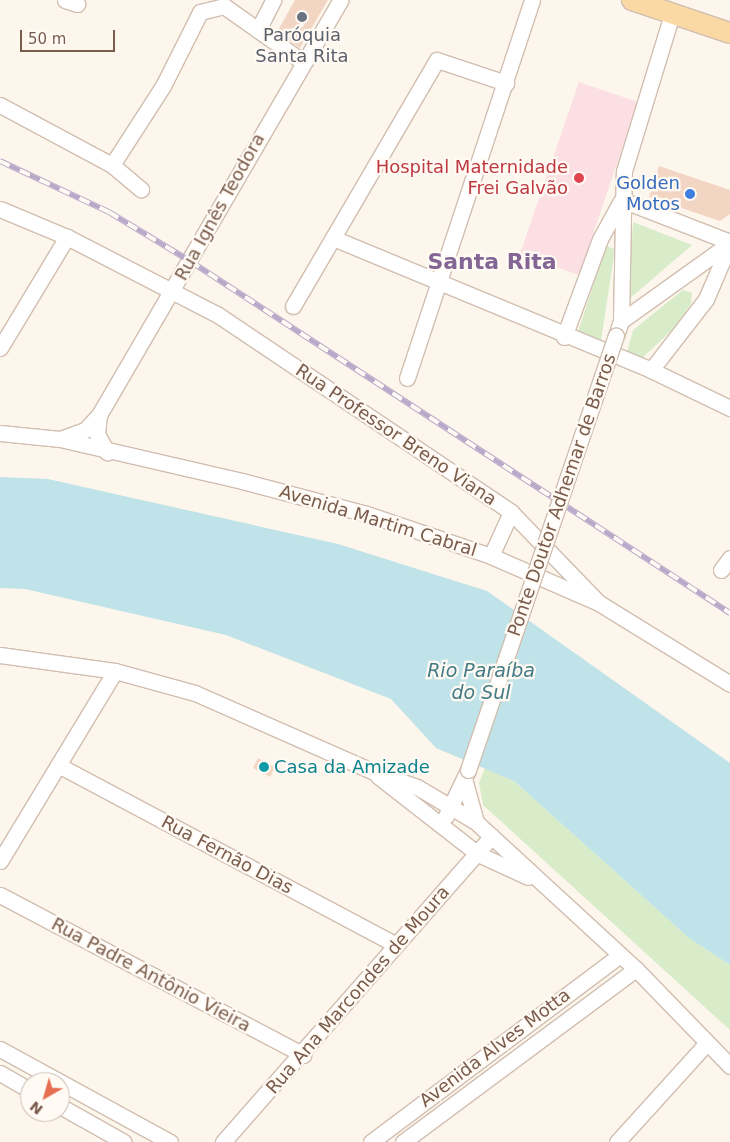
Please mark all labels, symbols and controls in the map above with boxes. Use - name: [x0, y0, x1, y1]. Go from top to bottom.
- marker: Paróquia Santa Rita: [296, 11, 308, 23]
- scale bar: [22, 20, 118, 52]
- place label: Paróquia Santa Rita: [255, 25, 349, 68]
- text: 50 m: [28, 30, 66, 48]
- street label: Rua Ignês Teodora: [171, 130, 269, 284]
- place label: Hospital Maternidade Frei Galvão: [376, 157, 568, 200]
- marker: Hospital Maternidade Frei Galvão: [572, 171, 586, 185]
- place label: Golden Motos: [616, 173, 680, 215]
- marker: Golden Motos: [684, 188, 696, 200]
- district label: Santa Rita: [427, 249, 557, 275]
- street label: Ponte Doutor Adhemar de Barros: [503, 351, 621, 639]
- street label: Rua Professor Breno Viana: [291, 360, 501, 510]
- street label: Avenida Martim Cabral: [277, 481, 479, 561]
- water label: Rio Paraíba do Sul: [427, 660, 535, 704]
- place label: Casa da Amizade: [274, 756, 430, 778]
- marker: Casa da Amizade: [258, 761, 270, 773]
- street label: Rua Fernão Dias: [158, 811, 296, 899]
- street label: Rua Ana Marcondes de Moura: [262, 882, 454, 1098]
- street label: Rua Padre Antônio Vieira: [48, 913, 254, 1037]
- street label: Avenida Alves Motta: [415, 984, 575, 1112]
- north arrow: [20, 1072, 70, 1122]
- text: N: [27, 1098, 46, 1118]

